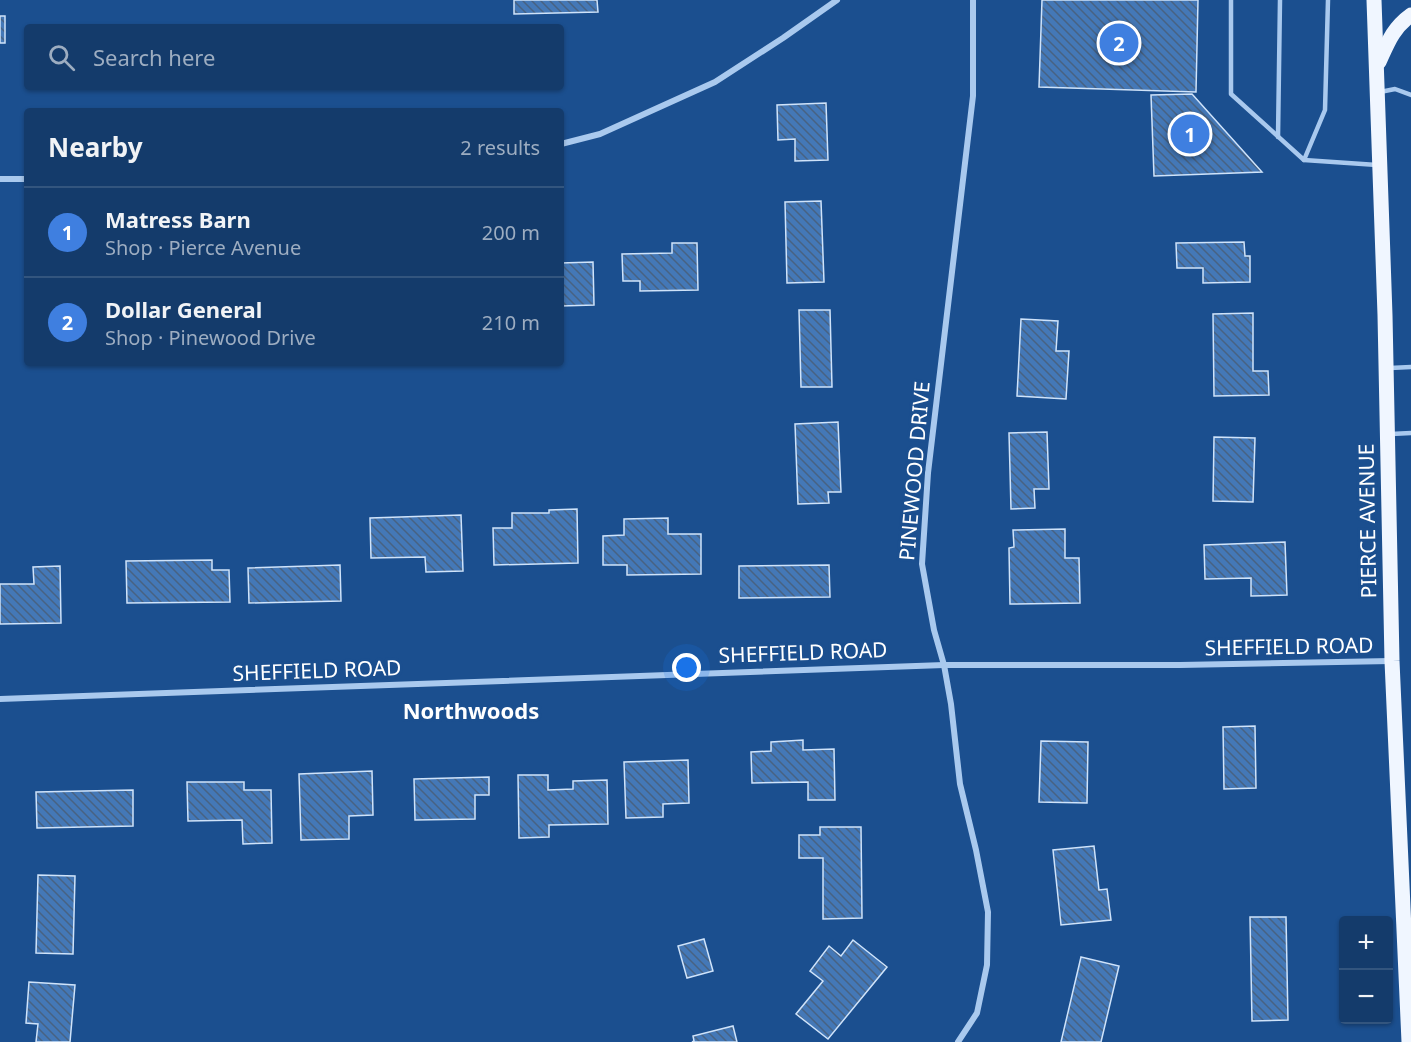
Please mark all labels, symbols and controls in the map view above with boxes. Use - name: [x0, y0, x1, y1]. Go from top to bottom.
- pin: 2: [1100, 20, 1138, 66]
- search box: [24, 24, 564, 90]
- icon: search: [45, 41, 78, 74]
- text: Search here: [93, 42, 215, 72]
- pin: 1: [1170, 112, 1210, 156]
- text: Nearby: [48, 129, 143, 165]
- text: 2 results: [460, 134, 540, 161]
- text: Matress Barn: [105, 204, 251, 234]
- text: 1: [62, 219, 73, 246]
- text: 200 m: [482, 219, 540, 246]
- text: Shop · Pierce Avenue: [105, 234, 301, 261]
- text: Dollar General: [105, 294, 262, 324]
- text: 2: [62, 309, 73, 336]
- text: 210 m: [482, 309, 540, 336]
- text: Shop · Pinewood Drive: [105, 324, 316, 351]
- street label: PINEWOOD DRIVE: [892, 380, 936, 562]
- street label: PIERCE AVENUE: [1352, 443, 1382, 599]
- street label: SHEFFIELD ROAD: [1204, 631, 1374, 661]
- street label: SHEFFIELD ROAD: [718, 635, 888, 669]
- street label: SHEFFIELD ROAD: [232, 653, 402, 687]
- your location: [672, 653, 701, 682]
- district label: Northwoods: [403, 695, 539, 725]
- map controls: [1339, 916, 1393, 1024]
- button: +: [1339, 916, 1393, 970]
- button: −: [1339, 970, 1393, 1024]

